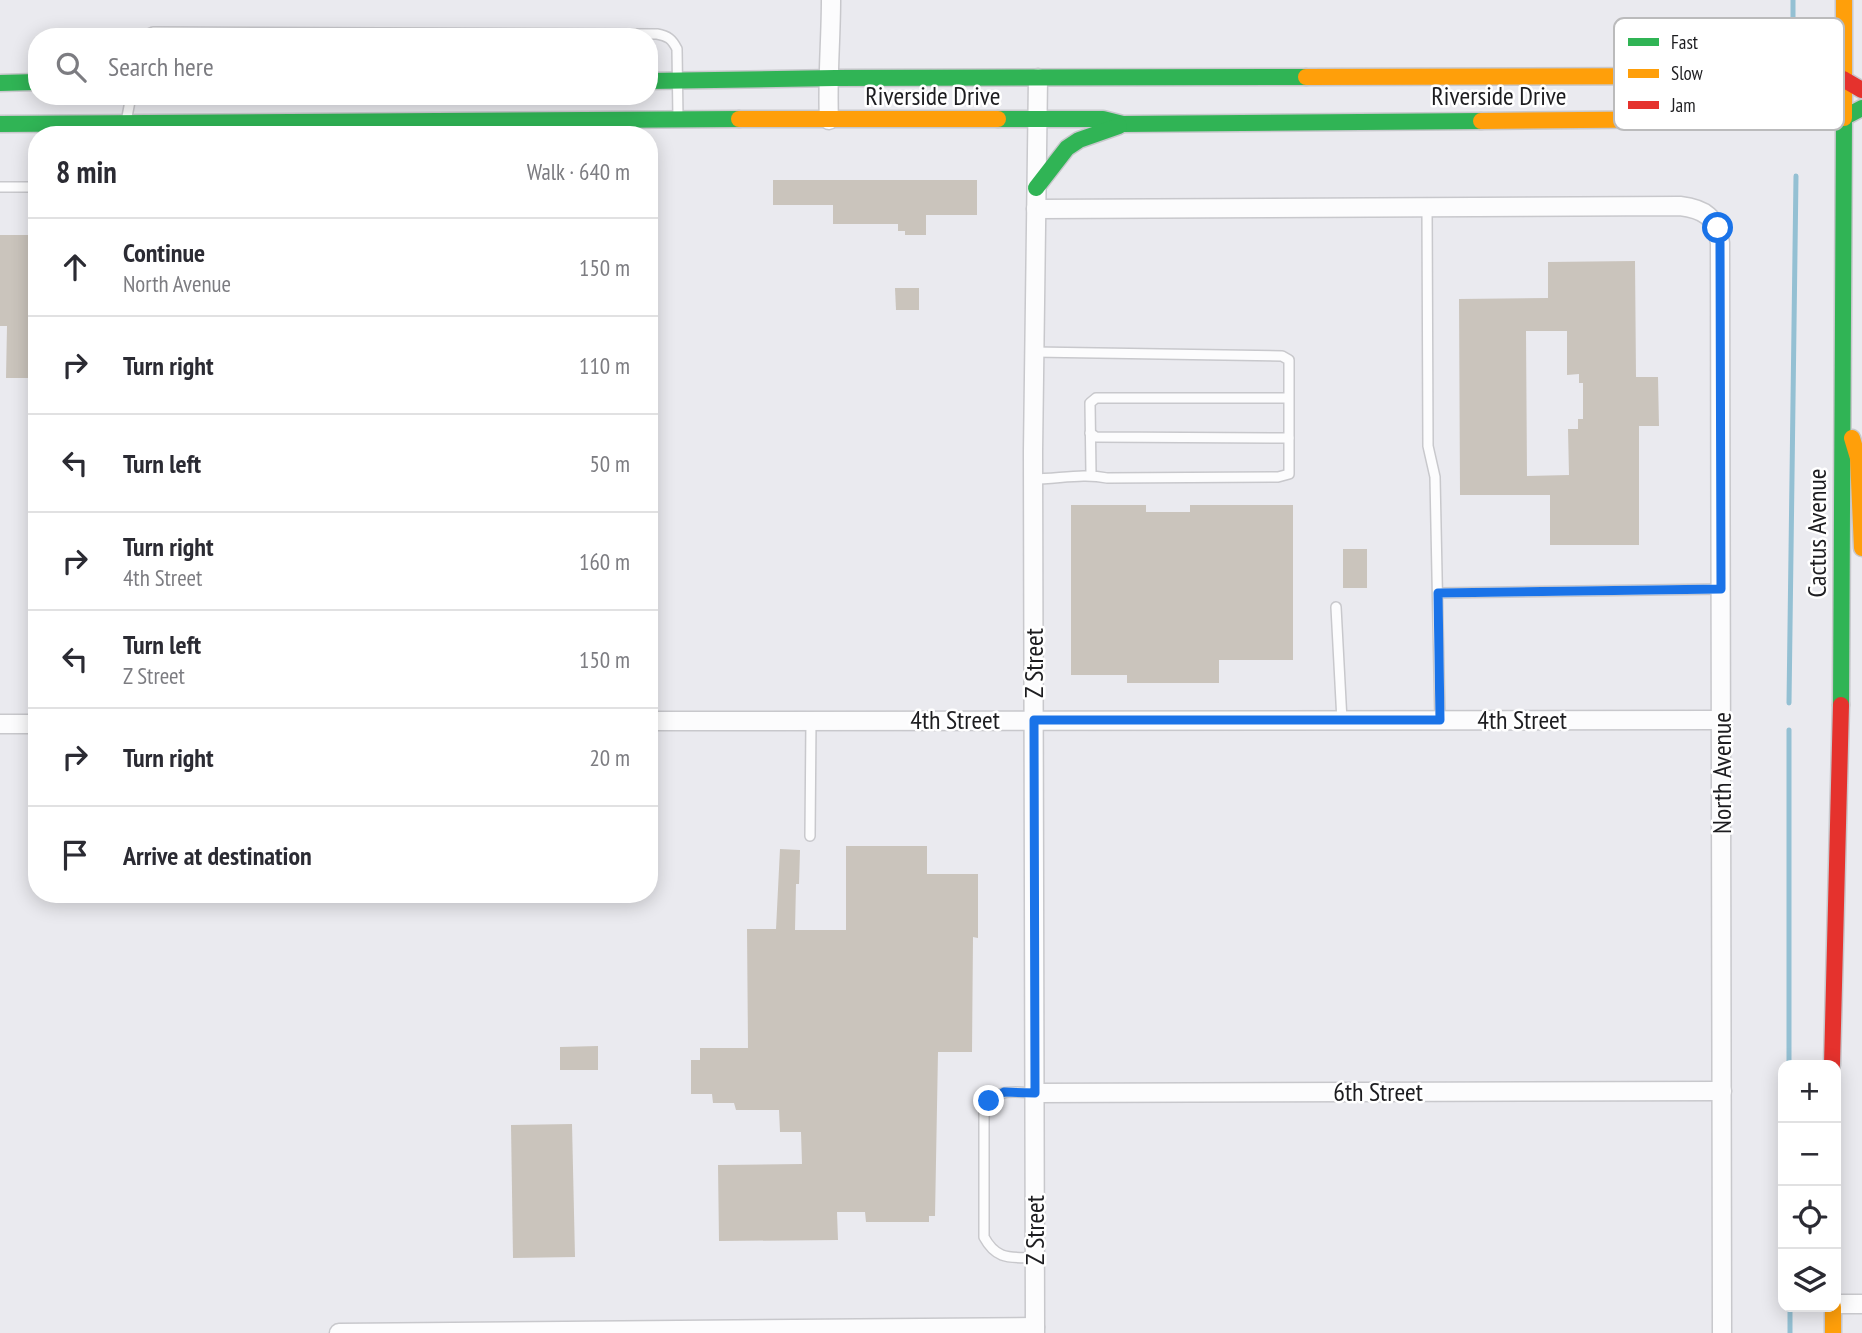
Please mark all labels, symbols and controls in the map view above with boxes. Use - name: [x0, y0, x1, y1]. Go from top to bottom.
- legend: [1614, 18, 1844, 130]
- search box: [28, 28, 658, 105]
- text: Fast: [1671, 30, 1699, 54]
- icon: search: [52, 48, 90, 86]
- text: Search here: [108, 50, 214, 83]
- text: Slow: [1671, 61, 1704, 85]
- street label: Riverside Drive: [865, 79, 1001, 112]
- street label: Riverside Drive: [1431, 79, 1567, 112]
- text: Jam: [1670, 93, 1696, 117]
- text: 8 min: [56, 152, 117, 191]
- text: Walk · 640 m: [527, 157, 630, 186]
- route start: [1702, 212, 1733, 243]
- text: Continue: [123, 236, 205, 269]
- icon: ahead: [56, 248, 94, 286]
- text: 150 m: [579, 253, 630, 282]
- text: North Avenue: [123, 269, 231, 298]
- icon: right: [56, 346, 94, 384]
- text: Turn right: [123, 349, 214, 382]
- text: 110 m: [579, 351, 630, 380]
- icon: left: [56, 444, 94, 482]
- text: Turn left: [123, 447, 201, 480]
- text: 50 m: [589, 449, 630, 478]
- street label: Cactus Avenue: [1800, 468, 1833, 598]
- text: Turn right: [123, 530, 214, 563]
- icon: right: [56, 542, 94, 580]
- text: 160 m: [579, 547, 630, 576]
- text: 4th Street: [123, 563, 202, 592]
- text: Turn left: [123, 628, 201, 661]
- street label: Z Street: [1017, 628, 1050, 698]
- icon: left: [56, 640, 94, 678]
- text: 150 m: [579, 645, 630, 674]
- text: Z Street: [123, 661, 185, 690]
- street label: 4th Street: [910, 703, 1000, 736]
- street label: 4th Street: [1477, 703, 1567, 736]
- street label: North Avenue: [1705, 712, 1738, 834]
- icon: right: [56, 738, 94, 776]
- text: Turn right: [123, 741, 214, 774]
- text: 20 m: [589, 743, 630, 772]
- icon: arrive: [56, 836, 94, 874]
- text: Arrive at destination: [123, 839, 312, 872]
- map controls: [1778, 1060, 1841, 1312]
- button: +: [1778, 1060, 1841, 1123]
- street label: 6th Street: [1333, 1075, 1423, 1108]
- route end: [973, 1085, 1004, 1116]
- button: −: [1778, 1123, 1841, 1186]
- button: locate: [1778, 1186, 1841, 1249]
- street label: Z Street: [1018, 1195, 1051, 1265]
- button: layers: [1778, 1249, 1841, 1312]

